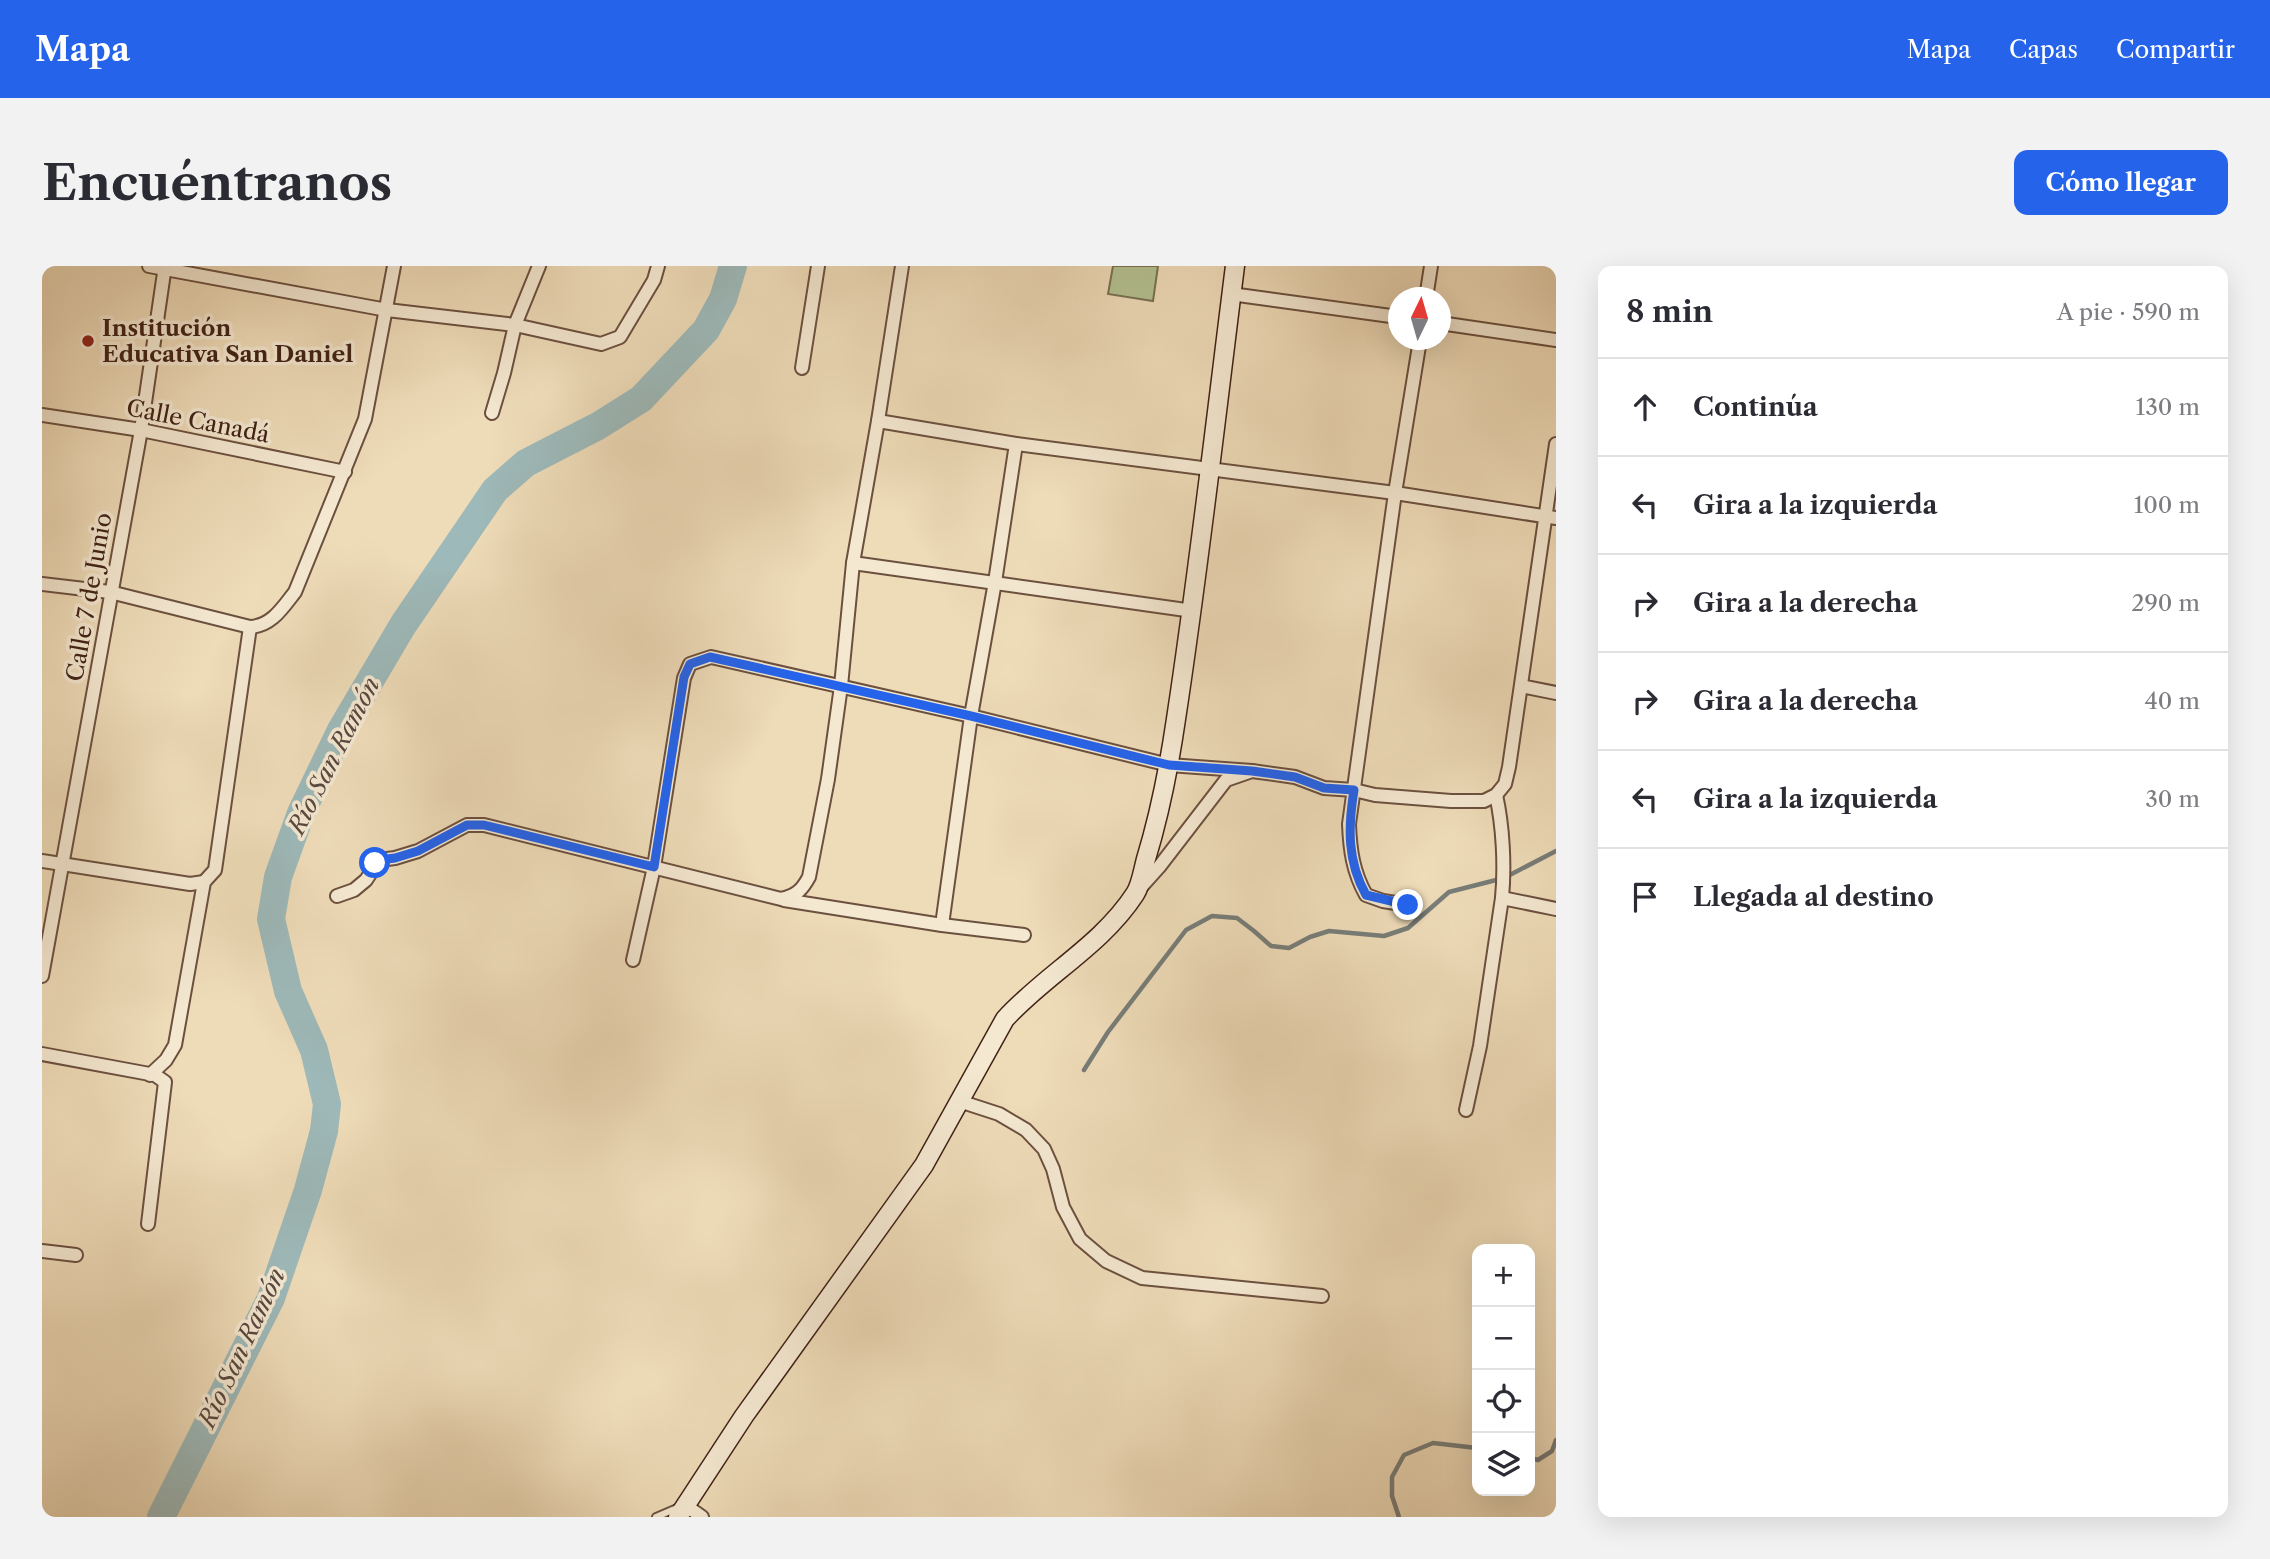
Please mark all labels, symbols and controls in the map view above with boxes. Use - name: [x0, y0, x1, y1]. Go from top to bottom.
- text: Mapa: [35, 29, 130, 70]
- text: Mapa: [1907, 35, 1971, 64]
- text: Capas: [2009, 35, 2078, 64]
- text: Compartir: [2116, 35, 2235, 64]
- button: Cómo llegar: [2014, 150, 2228, 215]
- text: Encuéntranos: [42, 152, 392, 213]
- north arrow: [1388, 287, 1451, 350]
- text: 8 min: [1626, 293, 1713, 330]
- text: A pie · 590 m: [2057, 298, 2200, 326]
- place label: Institución Educativa San Daniel: [102, 314, 353, 368]
- marker: Institución Educativa San Daniel: [80, 333, 96, 349]
- icon: ahead: [1626, 388, 1664, 426]
- text: Continúa: [1693, 391, 1818, 423]
- street label: Calle Canadá: [124, 393, 273, 449]
- text: 130 m: [2136, 393, 2200, 421]
- icon: left: [1626, 486, 1664, 524]
- text: Gira a la izquierda: [1693, 489, 1938, 521]
- text: 100 m: [2134, 491, 2200, 519]
- street label: Calle 7 de Junio: [60, 511, 118, 683]
- icon: right: [1626, 584, 1664, 622]
- text: Gira a la derecha: [1693, 587, 1918, 619]
- text: 290 m: [2131, 589, 2200, 617]
- water label: Río San Ramón: [281, 672, 386, 841]
- icon: right: [1626, 682, 1664, 720]
- text: Gira a la derecha: [1693, 685, 1918, 717]
- text: 40 m: [2145, 687, 2200, 715]
- icon: left: [1626, 780, 1664, 818]
- text: Gira a la izquierda: [1693, 783, 1938, 815]
- text: 30 m: [2145, 785, 2200, 813]
- route start: [359, 847, 390, 878]
- icon: arrive: [1626, 878, 1664, 916]
- text: Llegada al destino: [1693, 881, 1934, 913]
- route end: [1392, 889, 1423, 920]
- map controls: [1472, 1244, 1535, 1496]
- button: +: [1472, 1244, 1535, 1307]
- water label: Río San Ramón: [191, 1264, 291, 1434]
- button: −: [1472, 1307, 1535, 1370]
- button: locate: [1472, 1370, 1535, 1433]
- button: layers: [1472, 1433, 1535, 1496]

